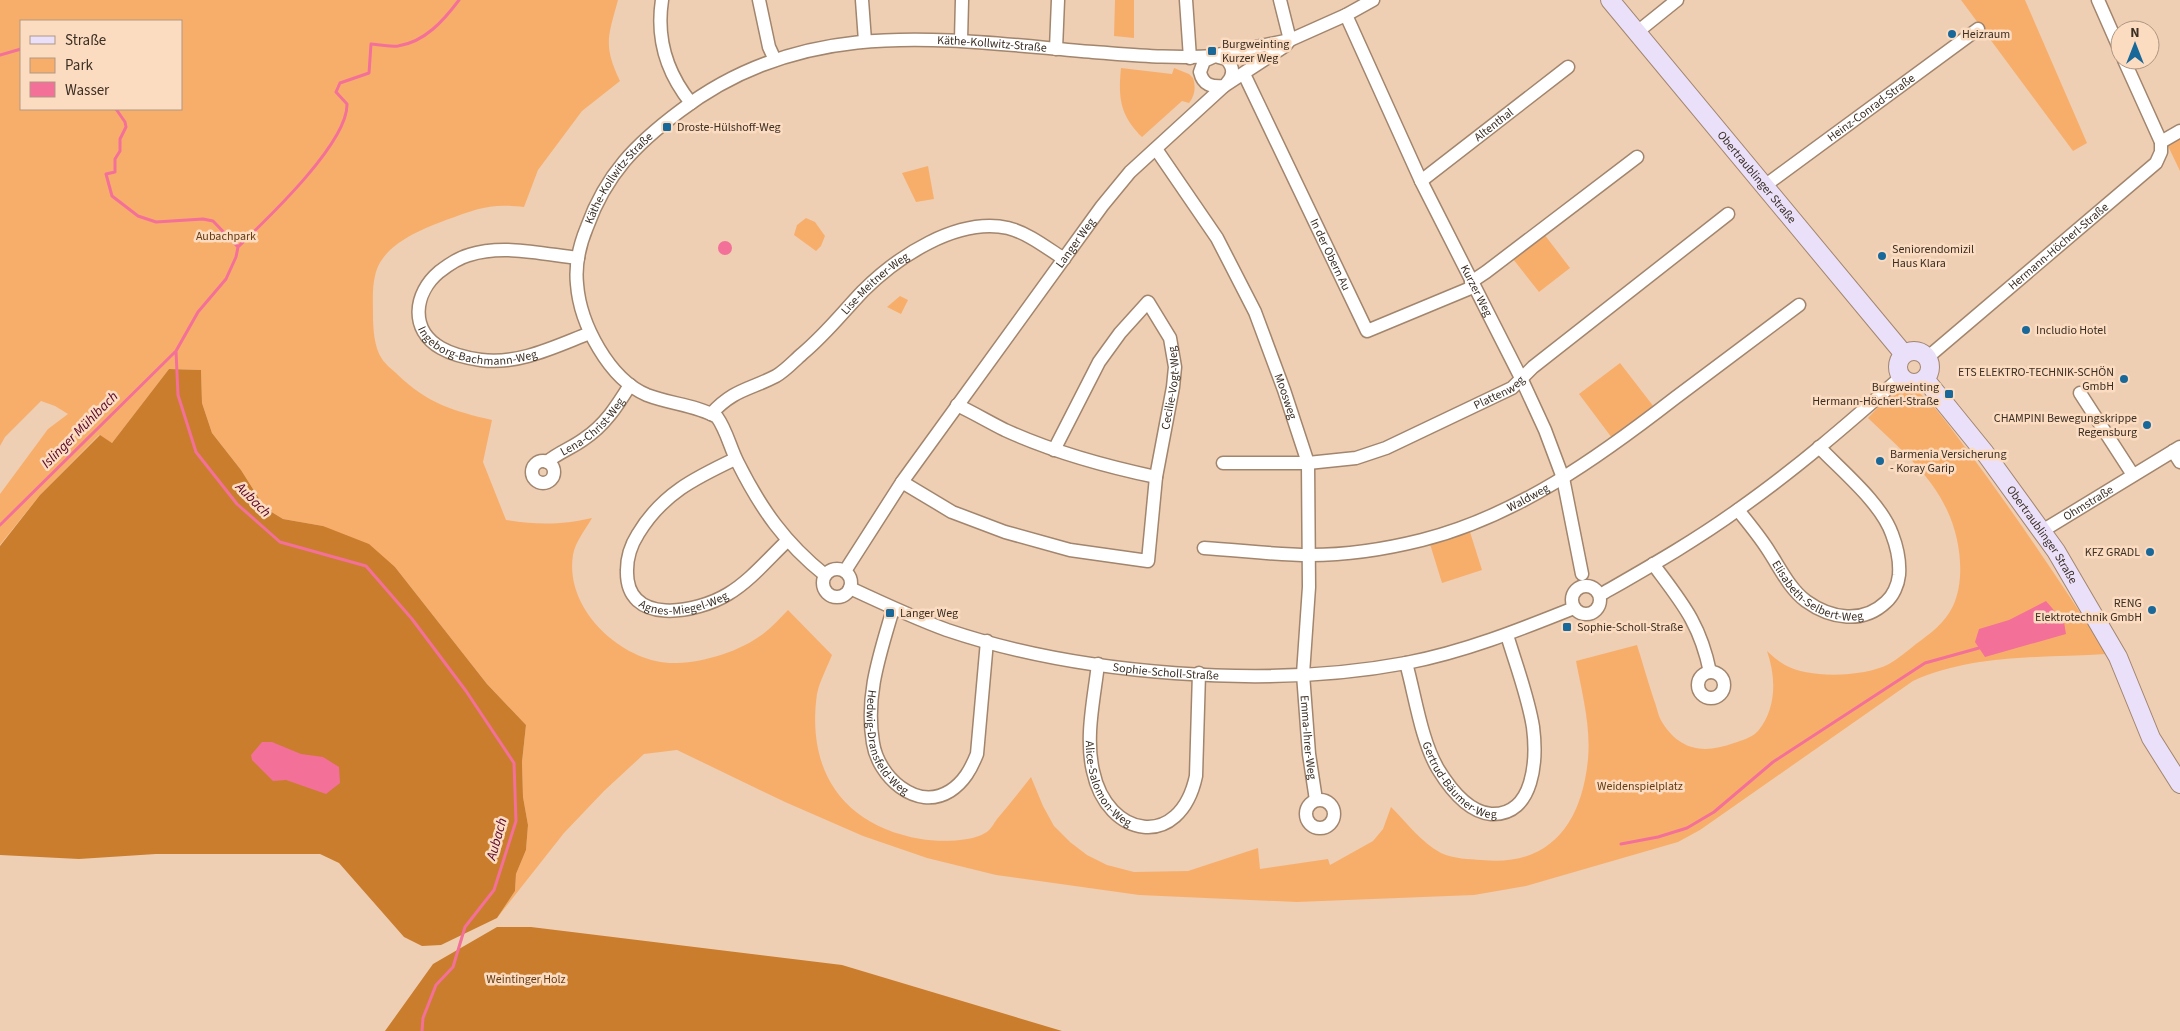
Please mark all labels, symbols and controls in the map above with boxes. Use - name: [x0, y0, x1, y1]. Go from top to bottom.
- legend: [20, 20, 182, 110]
- north arrow: [2110, 20, 2160, 70]
- text: N: [2130, 23, 2140, 43]
- place label: Heizraum: [1962, 26, 2010, 43]
- marker: Heizraum: [1946, 28, 1958, 40]
- text: Straße: [65, 30, 106, 51]
- street label: Käthe-Kollwitz-Straße: [937, 31, 1048, 56]
- place label: Burgweinting Kurzer Weg: [1222, 36, 1289, 67]
- marker: Burgweinting Kurzer Weg: [1206, 45, 1218, 57]
- text: Park: [65, 55, 94, 76]
- street label: Heinz-Conrad-Straße: [1824, 70, 1918, 146]
- text: Wasser: [65, 80, 110, 101]
- street label: Altenthal: [1470, 104, 1517, 145]
- place label: Droste-Hülshoff-Weg: [677, 119, 781, 136]
- marker: Droste-Hülshoff-Weg: [661, 121, 673, 133]
- street label: Obertraublinger Straße: [1713, 127, 1800, 227]
- street label: Käthe-Kollwitz-Straße: [580, 128, 657, 226]
- street label: Hermann-Höcherl-Straße: [2004, 199, 2112, 294]
- street label: Langer Weg: [1051, 214, 1099, 271]
- street label: In der Obern Au: [1306, 216, 1355, 293]
- park label: Aubachpark: [196, 228, 256, 245]
- place label: Seniorendomizil Haus Klara: [1892, 241, 1974, 272]
- street label: Lise-Meitner-Weg: [837, 248, 912, 318]
- marker: Seniorendomizil Haus Klara: [1876, 250, 1888, 262]
- street label: Kurzer Weg: [1456, 262, 1497, 319]
- place label: Includio Hotel: [2036, 322, 2106, 339]
- street label: Ingeborg-Bachmann-Weg: [414, 323, 539, 369]
- marker: Includio Hotel: [2020, 324, 2032, 336]
- street label: Cecilie-Vogt-Weg: [1157, 345, 1183, 431]
- place label: ETS ELEKTRO-TECHNIK-SCHÖN GmbH: [1958, 364, 2114, 395]
- street label: Moosweg: [1270, 371, 1302, 421]
- street label: Plattenweg: [1471, 372, 1528, 414]
- marker: ETS ELEKTRO-TECHNIK-SCHÖN GmbH: [2118, 373, 2130, 385]
- place label: Burgweinting Hermann-Höcherl-Straße: [1812, 379, 1939, 410]
- water label: Islinger Mühlbach: [37, 387, 123, 473]
- marker: Burgweinting Hermann-Höcherl-Straße: [1943, 388, 1955, 400]
- street label: Lena-Christ-Weg: [557, 394, 628, 460]
- place label: CHAMPINI Bewegungskrippe Regensburg: [1994, 410, 2137, 441]
- marker: CHAMPINI Bewegungskrippe Regensburg: [2141, 419, 2153, 431]
- place label: Barmenia Versicherung - Koray Garip: [1890, 446, 2006, 477]
- marker: Barmenia Versicherung - Koray Garip: [1874, 455, 1886, 467]
- water label: Aubach: [230, 477, 275, 522]
- street label: Waldweg: [1504, 479, 1552, 516]
- street label: Ohmstraße: [2060, 481, 2117, 525]
- street label: Obertraublinger Straße: [2003, 482, 2082, 587]
- place label: KFZ GRADL: [2085, 544, 2140, 561]
- marker: KFZ GRADL: [2144, 546, 2156, 558]
- street label: Elisabeth-Selbert-Weg: [1768, 557, 1865, 625]
- street label: Agnes-Miegel-Weg: [636, 587, 731, 619]
- place label: RENG Elektrotechnik GmbH: [2035, 595, 2142, 626]
- marker: RENG Elektrotechnik GmbH: [2146, 604, 2158, 616]
- place label: Langer Weg: [900, 605, 958, 622]
- marker: Langer Weg: [884, 607, 896, 619]
- place label: Sophie-Scholl-Straße: [1577, 619, 1683, 636]
- marker: Sophie-Scholl-Straße: [1561, 621, 1573, 633]
- street label: Sophie-Scholl-Straße: [1112, 658, 1219, 684]
- street label: Hedwig-Dransfeld-Weg: [862, 689, 912, 799]
- street label: Emma-Ihrer-Weg: [1296, 695, 1321, 781]
- street label: Gertrud-Bäumer-Weg: [1418, 739, 1497, 823]
- street label: Alice-Salomon-Weg: [1081, 741, 1135, 831]
- park label: Weidenspielplatz: [1597, 778, 1683, 795]
- water label: Aubach: [481, 816, 513, 863]
- park label: Weintinger Holz: [486, 971, 566, 988]

